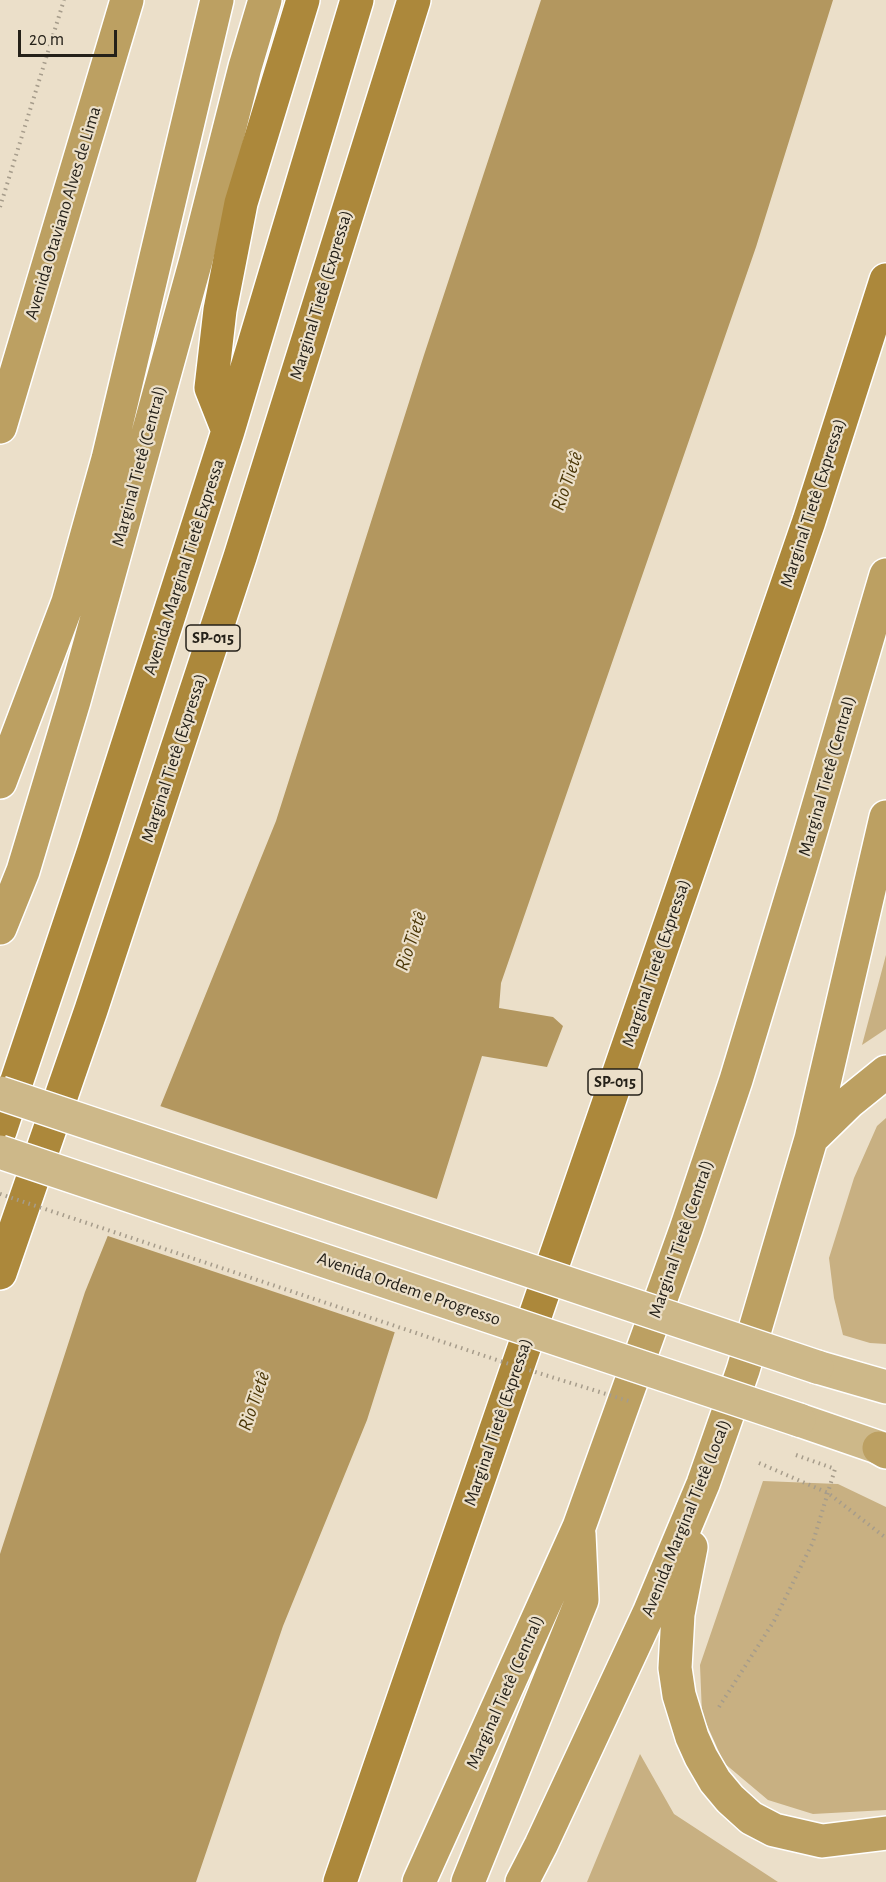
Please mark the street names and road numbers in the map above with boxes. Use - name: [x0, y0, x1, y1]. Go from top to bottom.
- street label: Avenida Otaviano Alves de Lima: [20, 104, 106, 322]
- street label: Marginal Tietê (Expressa): [285, 208, 357, 382]
- street label: Marginal Tietê (Central): [107, 383, 171, 549]
- street label: Marginal Tietê (Expressa): [775, 416, 851, 590]
- street label: Avenida Marginal Tietê Expressa: [139, 456, 229, 678]
- road number: SP-015: [186, 625, 240, 651]
- street label: Marginal Tietê (Expressa): [136, 671, 212, 845]
- street label: Marginal Tietê (Central): [794, 693, 860, 859]
- street label: Marginal Tietê (Expressa): [617, 876, 695, 1050]
- road number: SP-015: [588, 1069, 642, 1095]
- street label: Marginal Tietê (Central): [644, 1157, 718, 1321]
- street label: Avenida Ordem e Progresso: [315, 1247, 503, 1331]
- street label: Marginal Tietê (Expressa): [459, 1335, 537, 1509]
- street label: Avenida Marginal Tietê (Local): [637, 1416, 735, 1620]
- street label: Marginal Tietê (Central): [461, 1612, 549, 1772]

